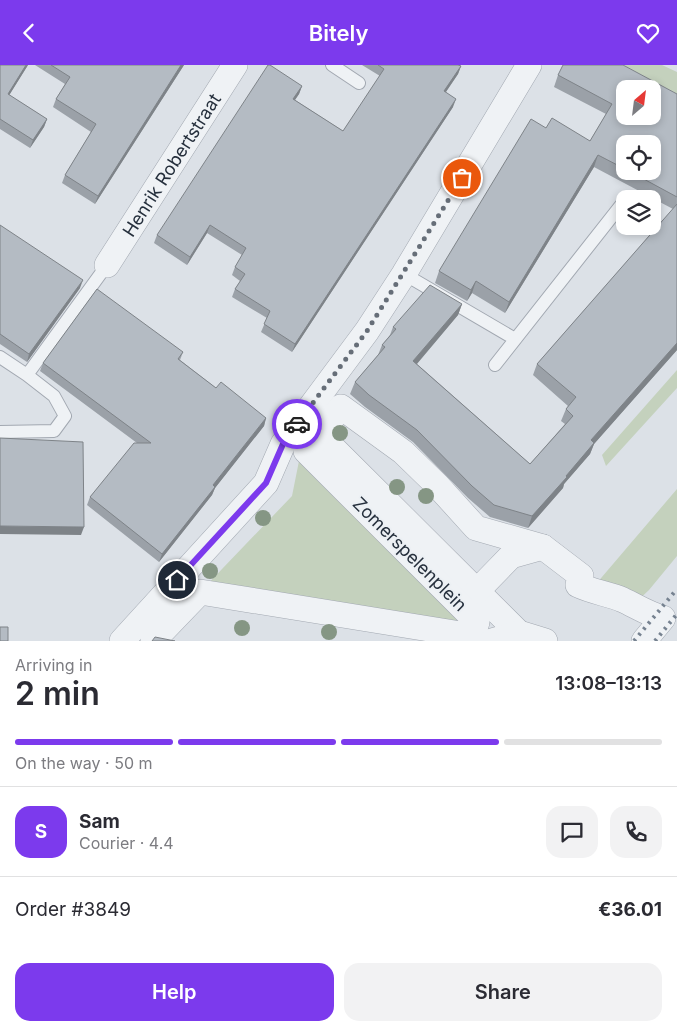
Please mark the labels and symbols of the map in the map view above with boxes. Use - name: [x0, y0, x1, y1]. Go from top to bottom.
- north arrow: [616, 80, 661, 125]
- street label: Henrik Robertstraat: [118, 89, 225, 240]
- pin: [441, 157, 483, 199]
- courier: [272, 399, 322, 449]
- street label: Zomerspelenplein: [349, 493, 471, 615]
- pin: [156, 559, 198, 601]

